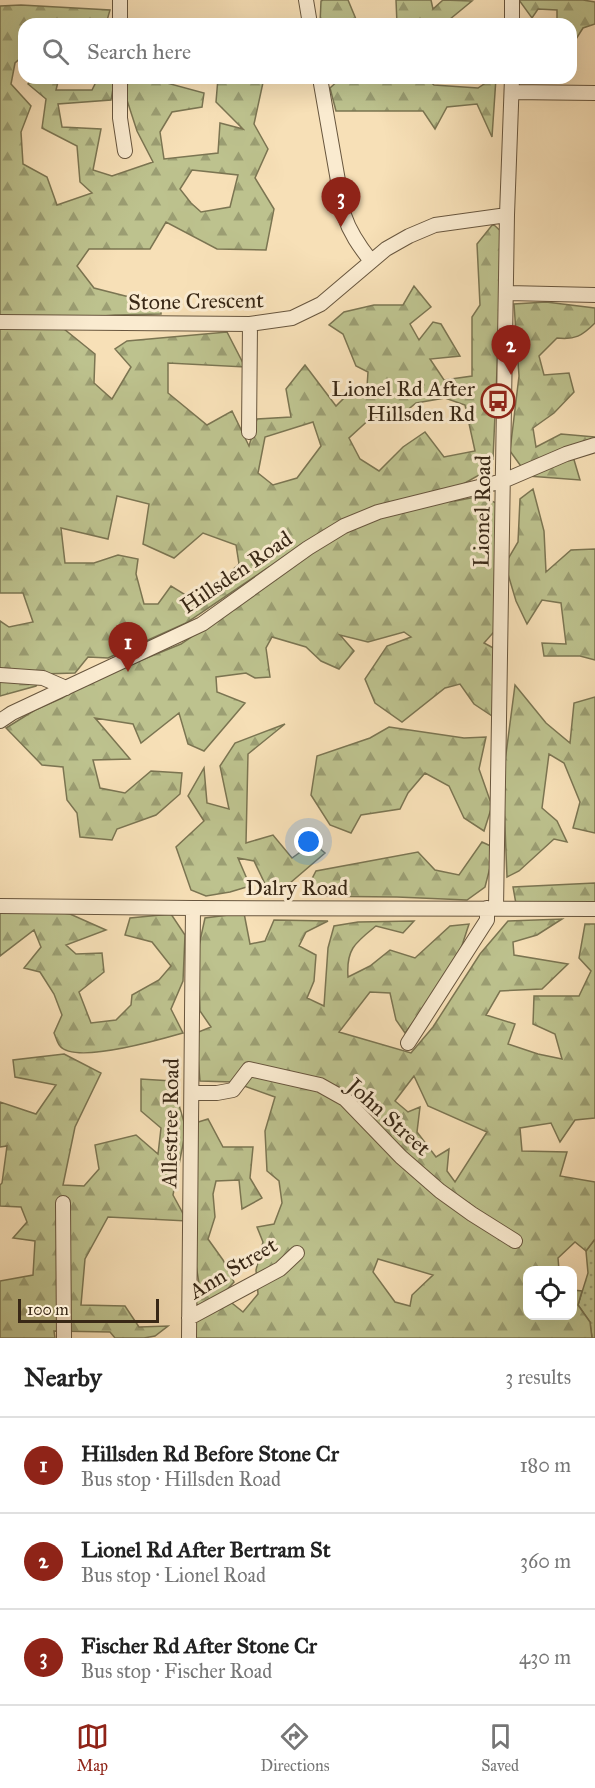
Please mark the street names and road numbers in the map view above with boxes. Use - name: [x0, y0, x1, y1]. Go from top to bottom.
- street label: Stone Crescent: [128, 286, 264, 316]
- street label: Lionel Road: [468, 455, 496, 567]
- street label: Hillsden Road: [175, 525, 297, 619]
- street label: Dalry Road: [246, 874, 348, 901]
- street label: Allestree Road: [155, 1058, 185, 1189]
- street label: John Street: [340, 1071, 436, 1162]
- street label: Ann Street: [183, 1231, 282, 1305]

